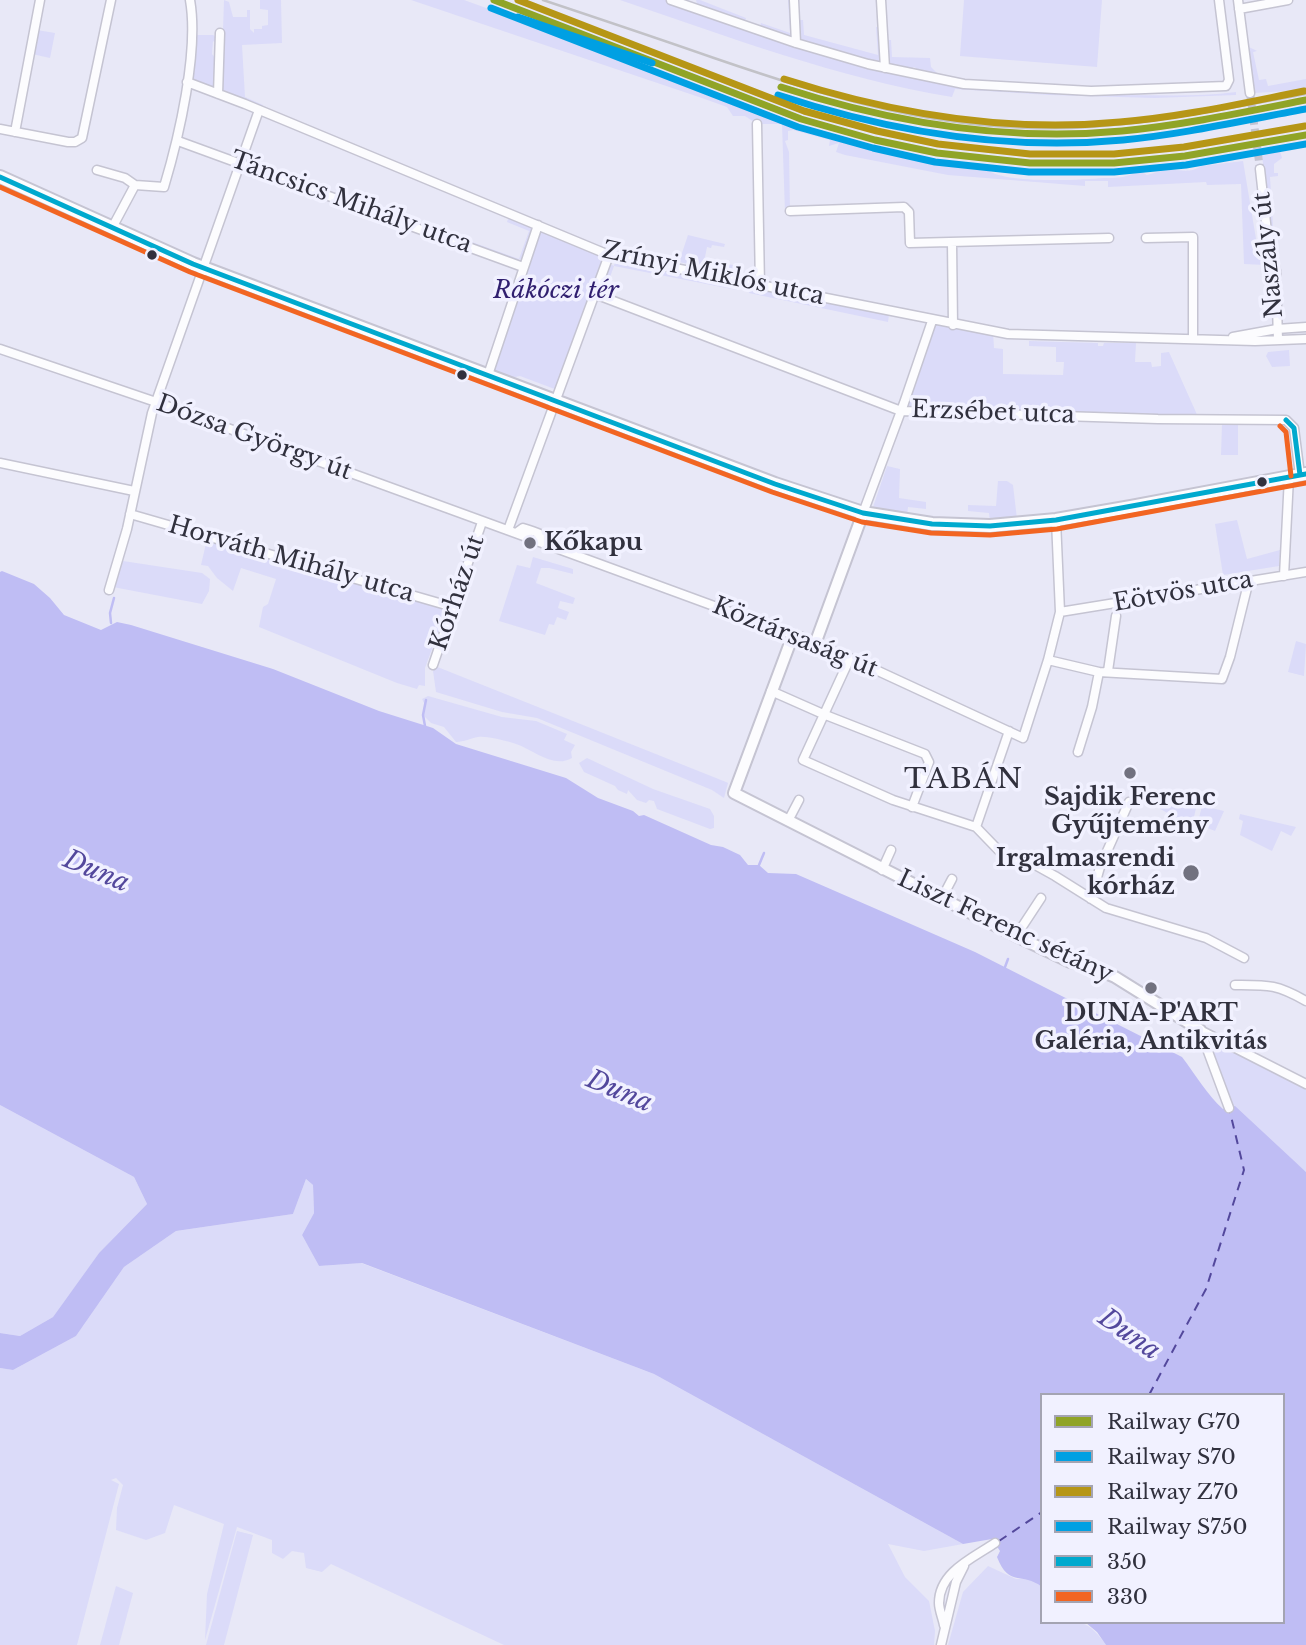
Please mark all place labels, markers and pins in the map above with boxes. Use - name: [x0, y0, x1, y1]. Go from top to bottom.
- unlabelled marker: [145, 248, 159, 262]
- unlabelled marker: [455, 368, 469, 382]
- unlabelled marker: [1255, 475, 1269, 489]
- place label: Kőkapu: [544, 529, 643, 557]
- marker: Kőkapu: [522, 535, 538, 551]
- marker: Sajdik Ferenc Gyűjtemény: [1122, 765, 1138, 781]
- place label: Sajdik Ferenc Gyűjtemény: [1044, 784, 1216, 840]
- place label: Irgalmasrendi kórház: [996, 845, 1175, 901]
- marker: Irgalmasrendi kórház: [1181, 863, 1201, 883]
- marker: DUNA-P'ART Galéria, Antikvitás: [1143, 980, 1159, 996]
- place label: DUNA-P'ART Galéria, Antikvitás: [1035, 1000, 1267, 1056]

